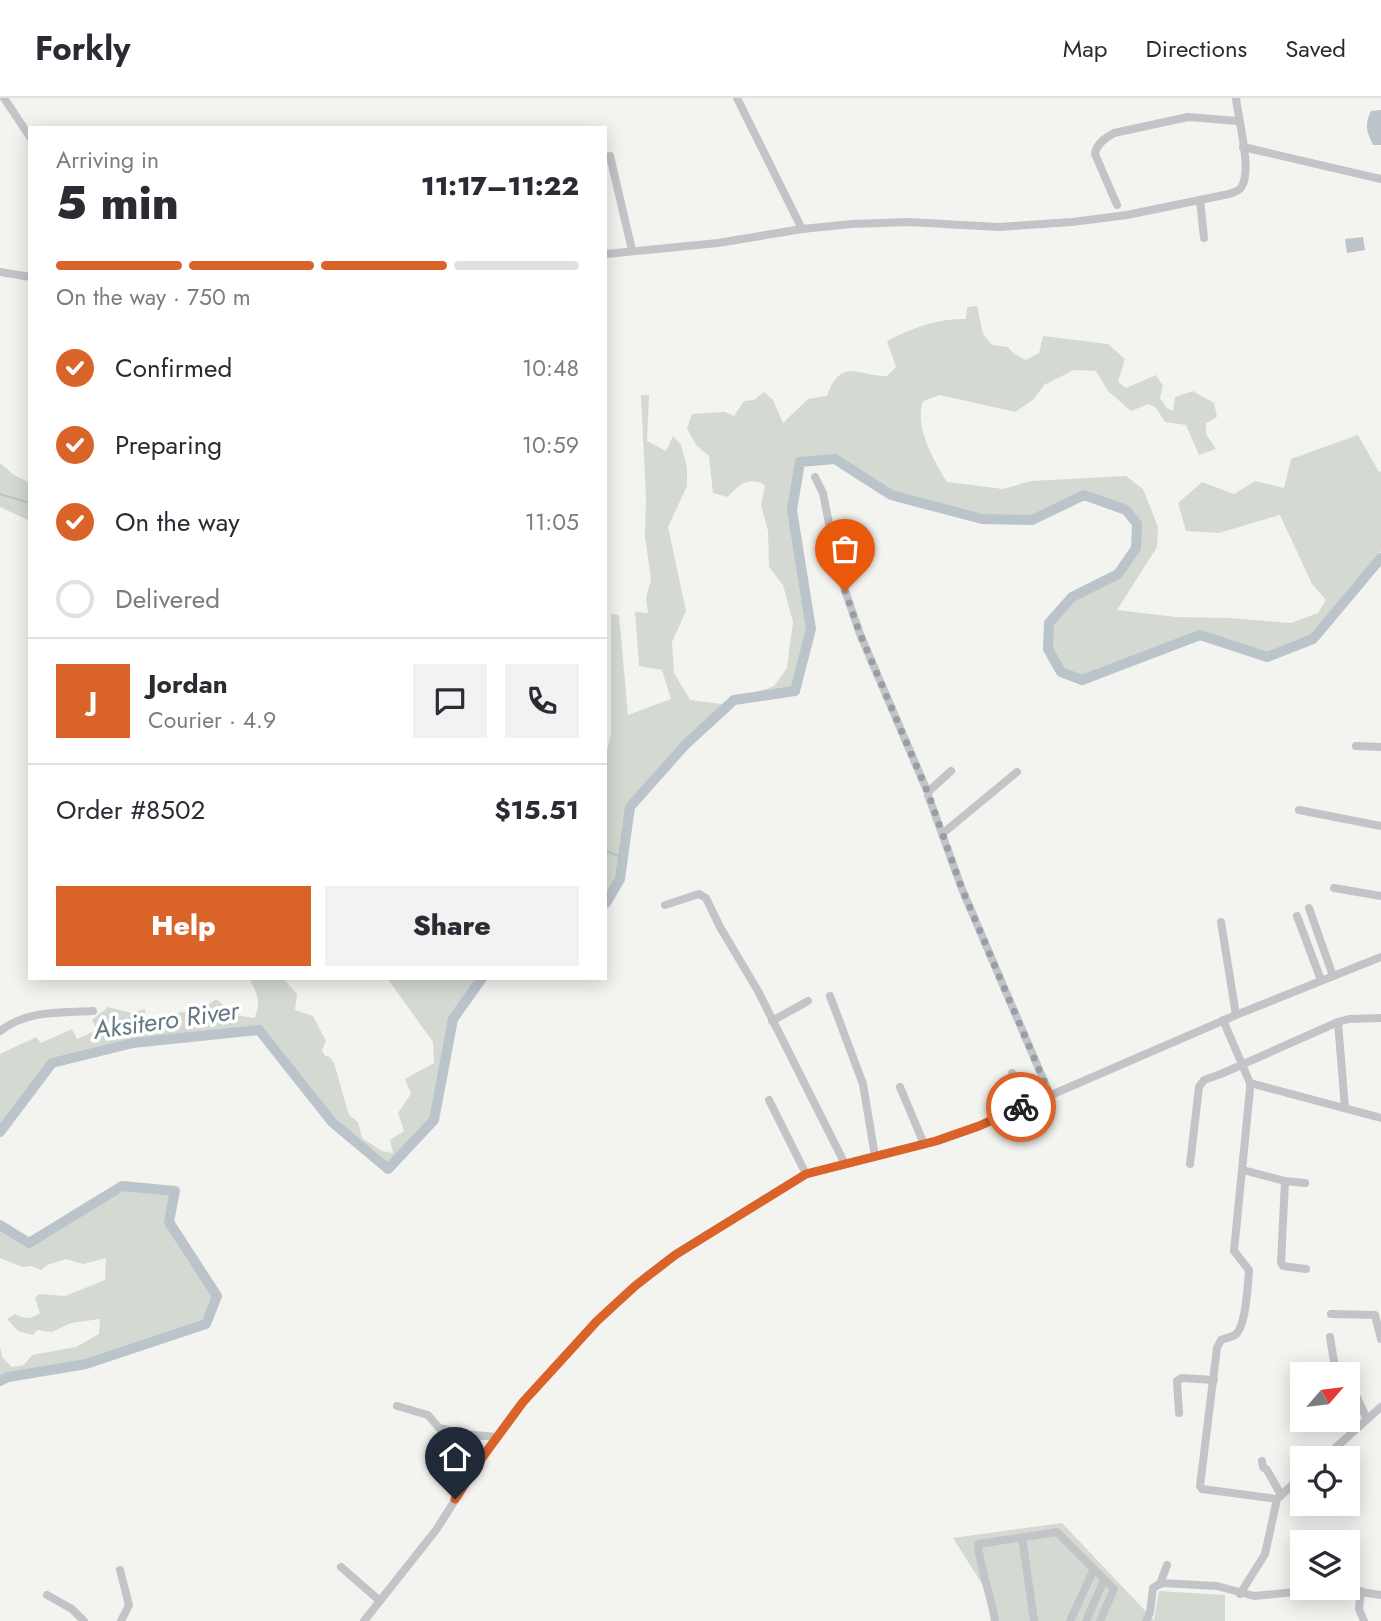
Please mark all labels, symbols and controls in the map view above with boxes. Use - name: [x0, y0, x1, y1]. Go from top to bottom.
- text: Forkly: [35, 25, 130, 72]
- text: Map: [1063, 31, 1108, 66]
- text: Directions: [1146, 31, 1247, 66]
- text: Saved: [1285, 31, 1346, 66]
- text: Arriving in: [56, 143, 159, 177]
- text: 11:17–11:22: [421, 167, 579, 205]
- text: 5 min: [56, 170, 179, 236]
- text: On the way · 750 m: [56, 280, 251, 314]
- icon: check: [56, 349, 94, 387]
- text: Confirmed: [115, 349, 232, 387]
- text: 10:48: [522, 351, 579, 385]
- icon: check: [56, 426, 94, 464]
- text: Preparing: [115, 426, 222, 464]
- text: 10:59: [522, 428, 579, 462]
- icon: check: [56, 503, 94, 541]
- text: On the way: [115, 503, 240, 541]
- text: 11:05: [525, 505, 579, 539]
- pin: [815, 519, 875, 591]
- icon: bag: [826, 530, 864, 568]
- text: Delivered: [115, 580, 220, 618]
- button: chat: [413, 664, 487, 738]
- button: phone: [505, 664, 579, 738]
- text: Jordan: [148, 665, 228, 703]
- text: J: [89, 682, 97, 720]
- text: Courier · 4.9: [148, 703, 276, 737]
- text: Order #8502: [56, 791, 205, 829]
- text: $15.51: [494, 791, 579, 829]
- button: Help: [56, 886, 311, 966]
- button: Share: [325, 886, 579, 966]
- water label: Aksitero River: [90, 991, 242, 1049]
- courier: [986, 1072, 1056, 1142]
- icon: bike: [1002, 1088, 1040, 1126]
- north arrow: [1290, 1362, 1360, 1432]
- map controls: [1290, 1362, 1360, 1600]
- pin: [425, 1427, 485, 1499]
- icon: home: [436, 1438, 474, 1476]
- button: locate: [1290, 1446, 1360, 1516]
- button: layers: [1290, 1530, 1360, 1600]

